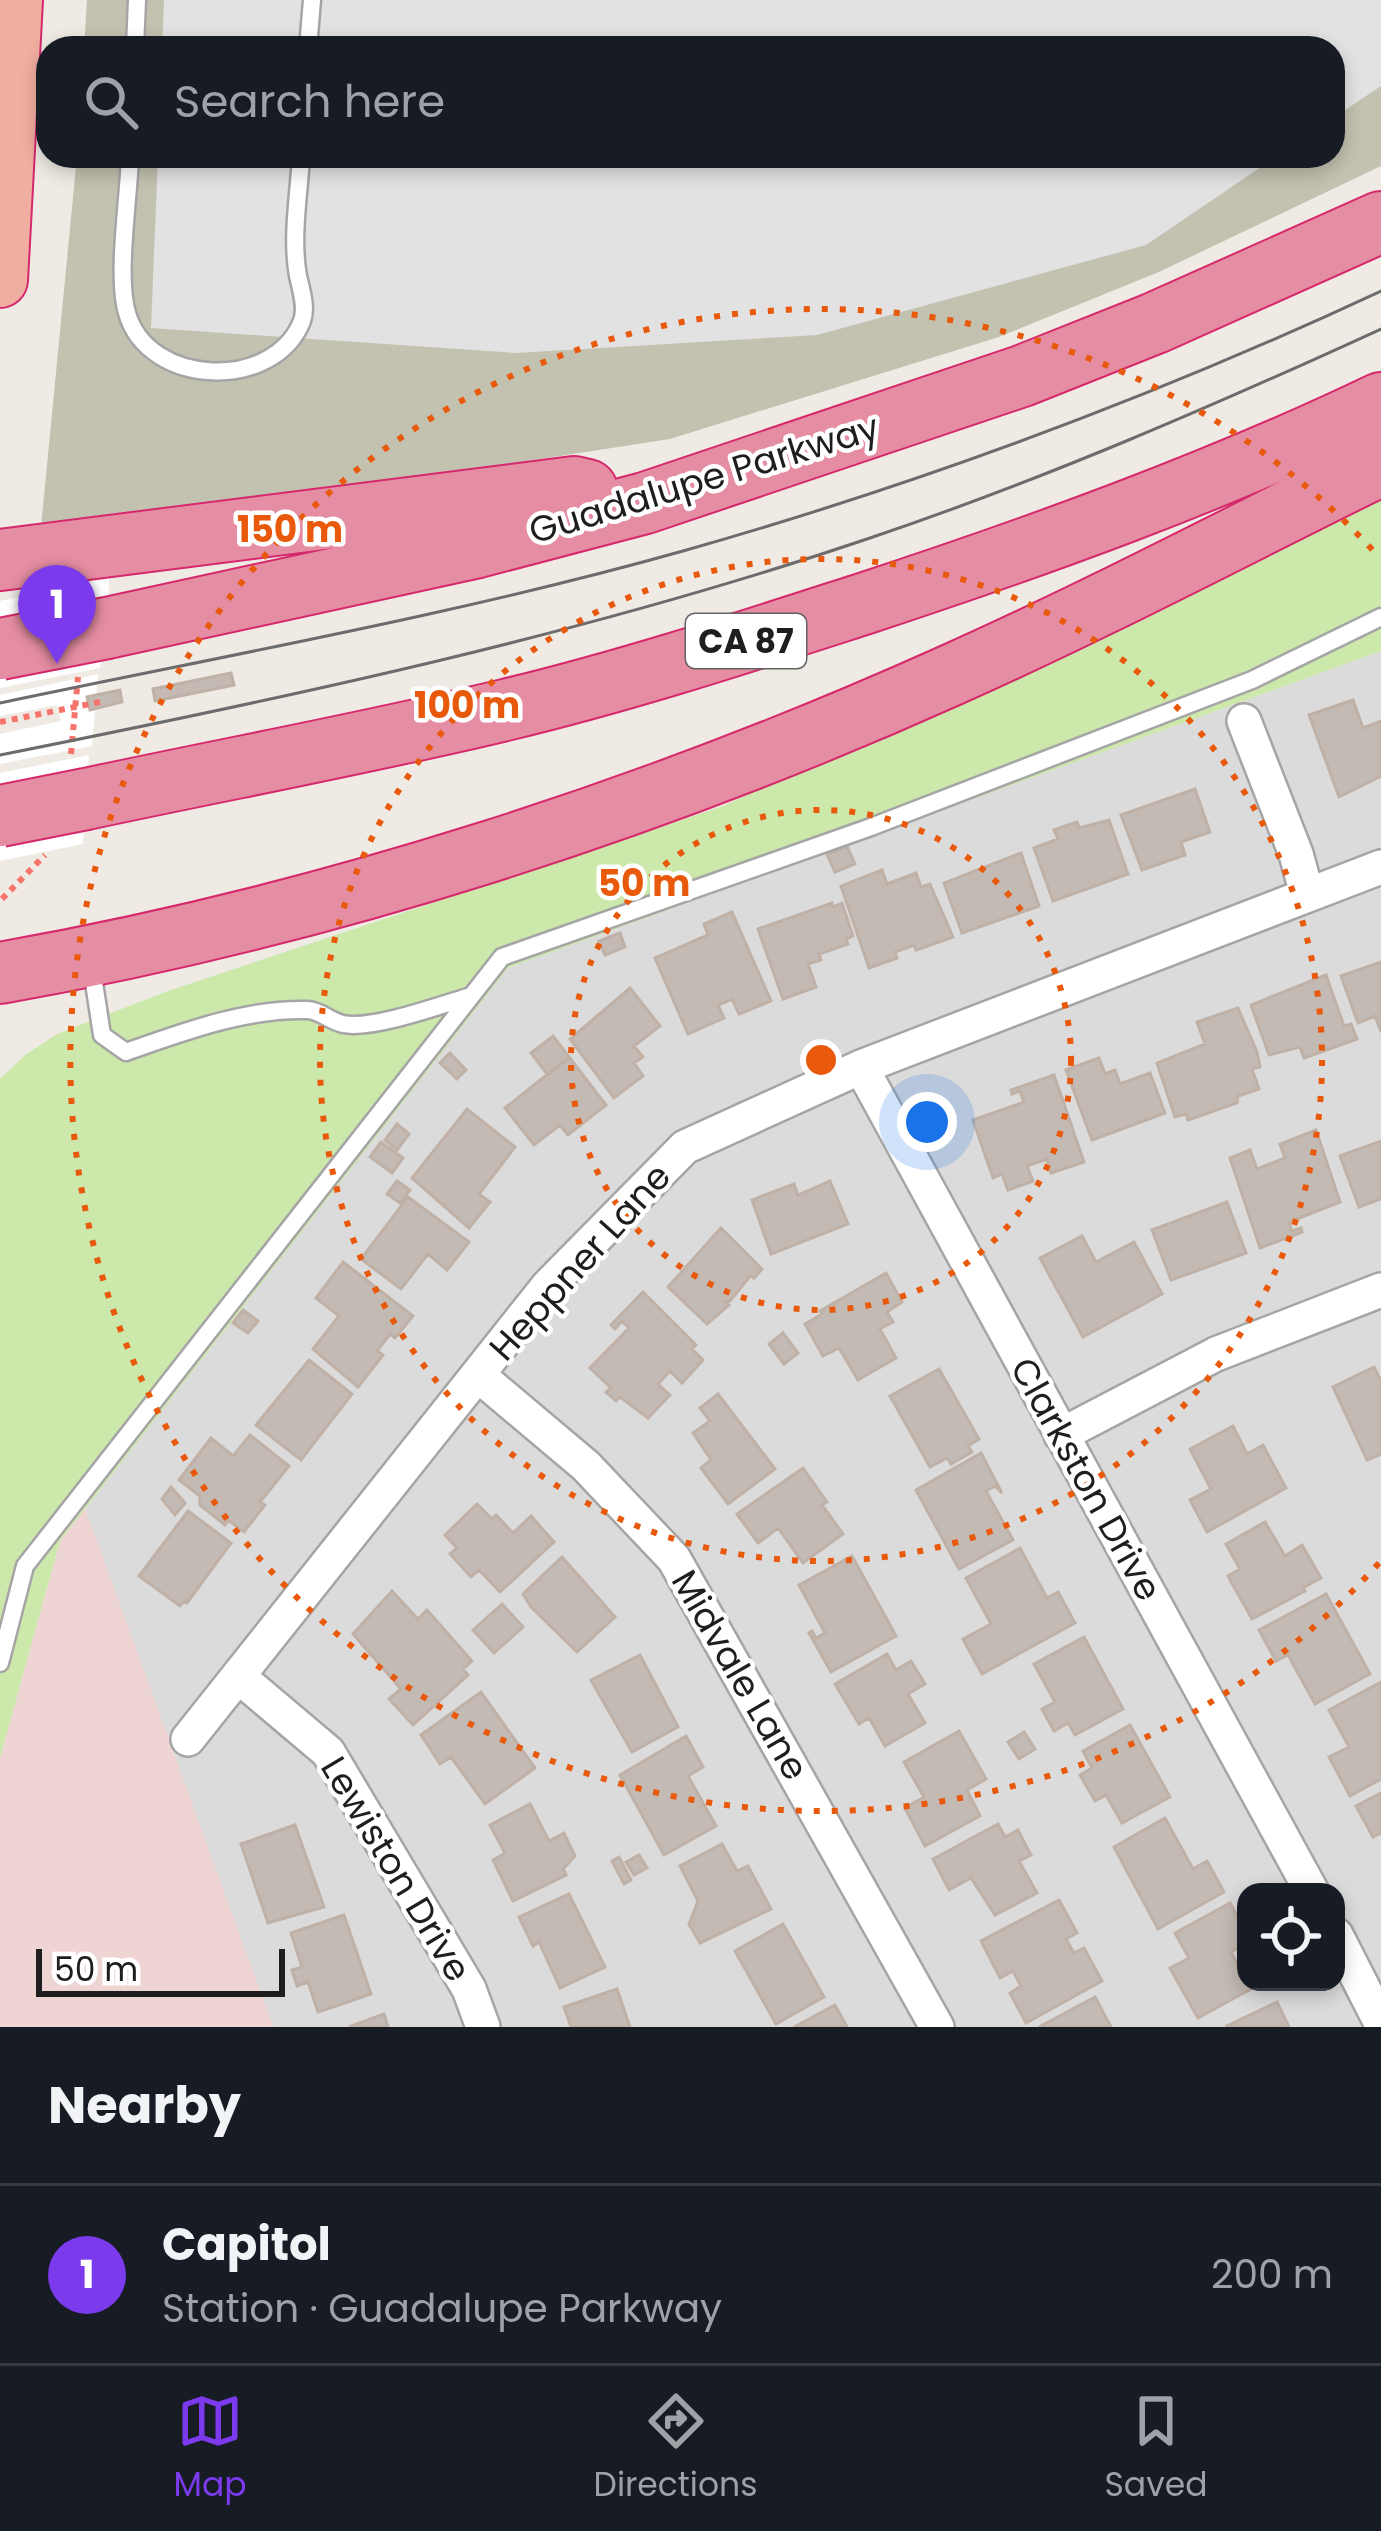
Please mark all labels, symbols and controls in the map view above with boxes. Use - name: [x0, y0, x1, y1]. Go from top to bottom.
- search box: [36, 36, 1345, 168]
- icon: search: [78, 69, 144, 135]
- text: Search here: [174, 70, 445, 133]
- street label: Guadalupe Parkway: [523, 401, 885, 557]
- text: 150 m: [237, 504, 343, 555]
- pin: 1: [18, 565, 96, 664]
- road number: CA 87: [686, 614, 806, 668]
- text: 100 m: [414, 680, 520, 731]
- text: 50 m: [598, 858, 690, 909]
- centre of rings: [800, 1039, 842, 1081]
- your location: [897, 1092, 957, 1152]
- street label: Heppner Lane: [478, 1152, 682, 1372]
- street label: Clarkston Drive: [998, 1348, 1174, 1610]
- street label: Midvale Lane: [659, 1561, 821, 1789]
- street label: Lewiston Drive: [309, 1747, 483, 1991]
- map controls: [1237, 1883, 1345, 1991]
- button: locate: [1237, 1883, 1345, 1991]
- scale bar: [36, 1943, 285, 1996]
- text: 50 m: [54, 1946, 138, 1993]
- text: Nearby: [48, 2069, 241, 2141]
- text: Capitol: [162, 2213, 331, 2276]
- text: 1: [80, 2247, 94, 2302]
- text: 200 m: [1211, 2247, 1333, 2302]
- text: Station · Guadalupe Parkway: [162, 2281, 722, 2336]
- tab: Map: [174, 2388, 247, 2510]
- tab: Directions: [594, 2388, 757, 2510]
- tab: Saved: [1105, 2388, 1207, 2510]

